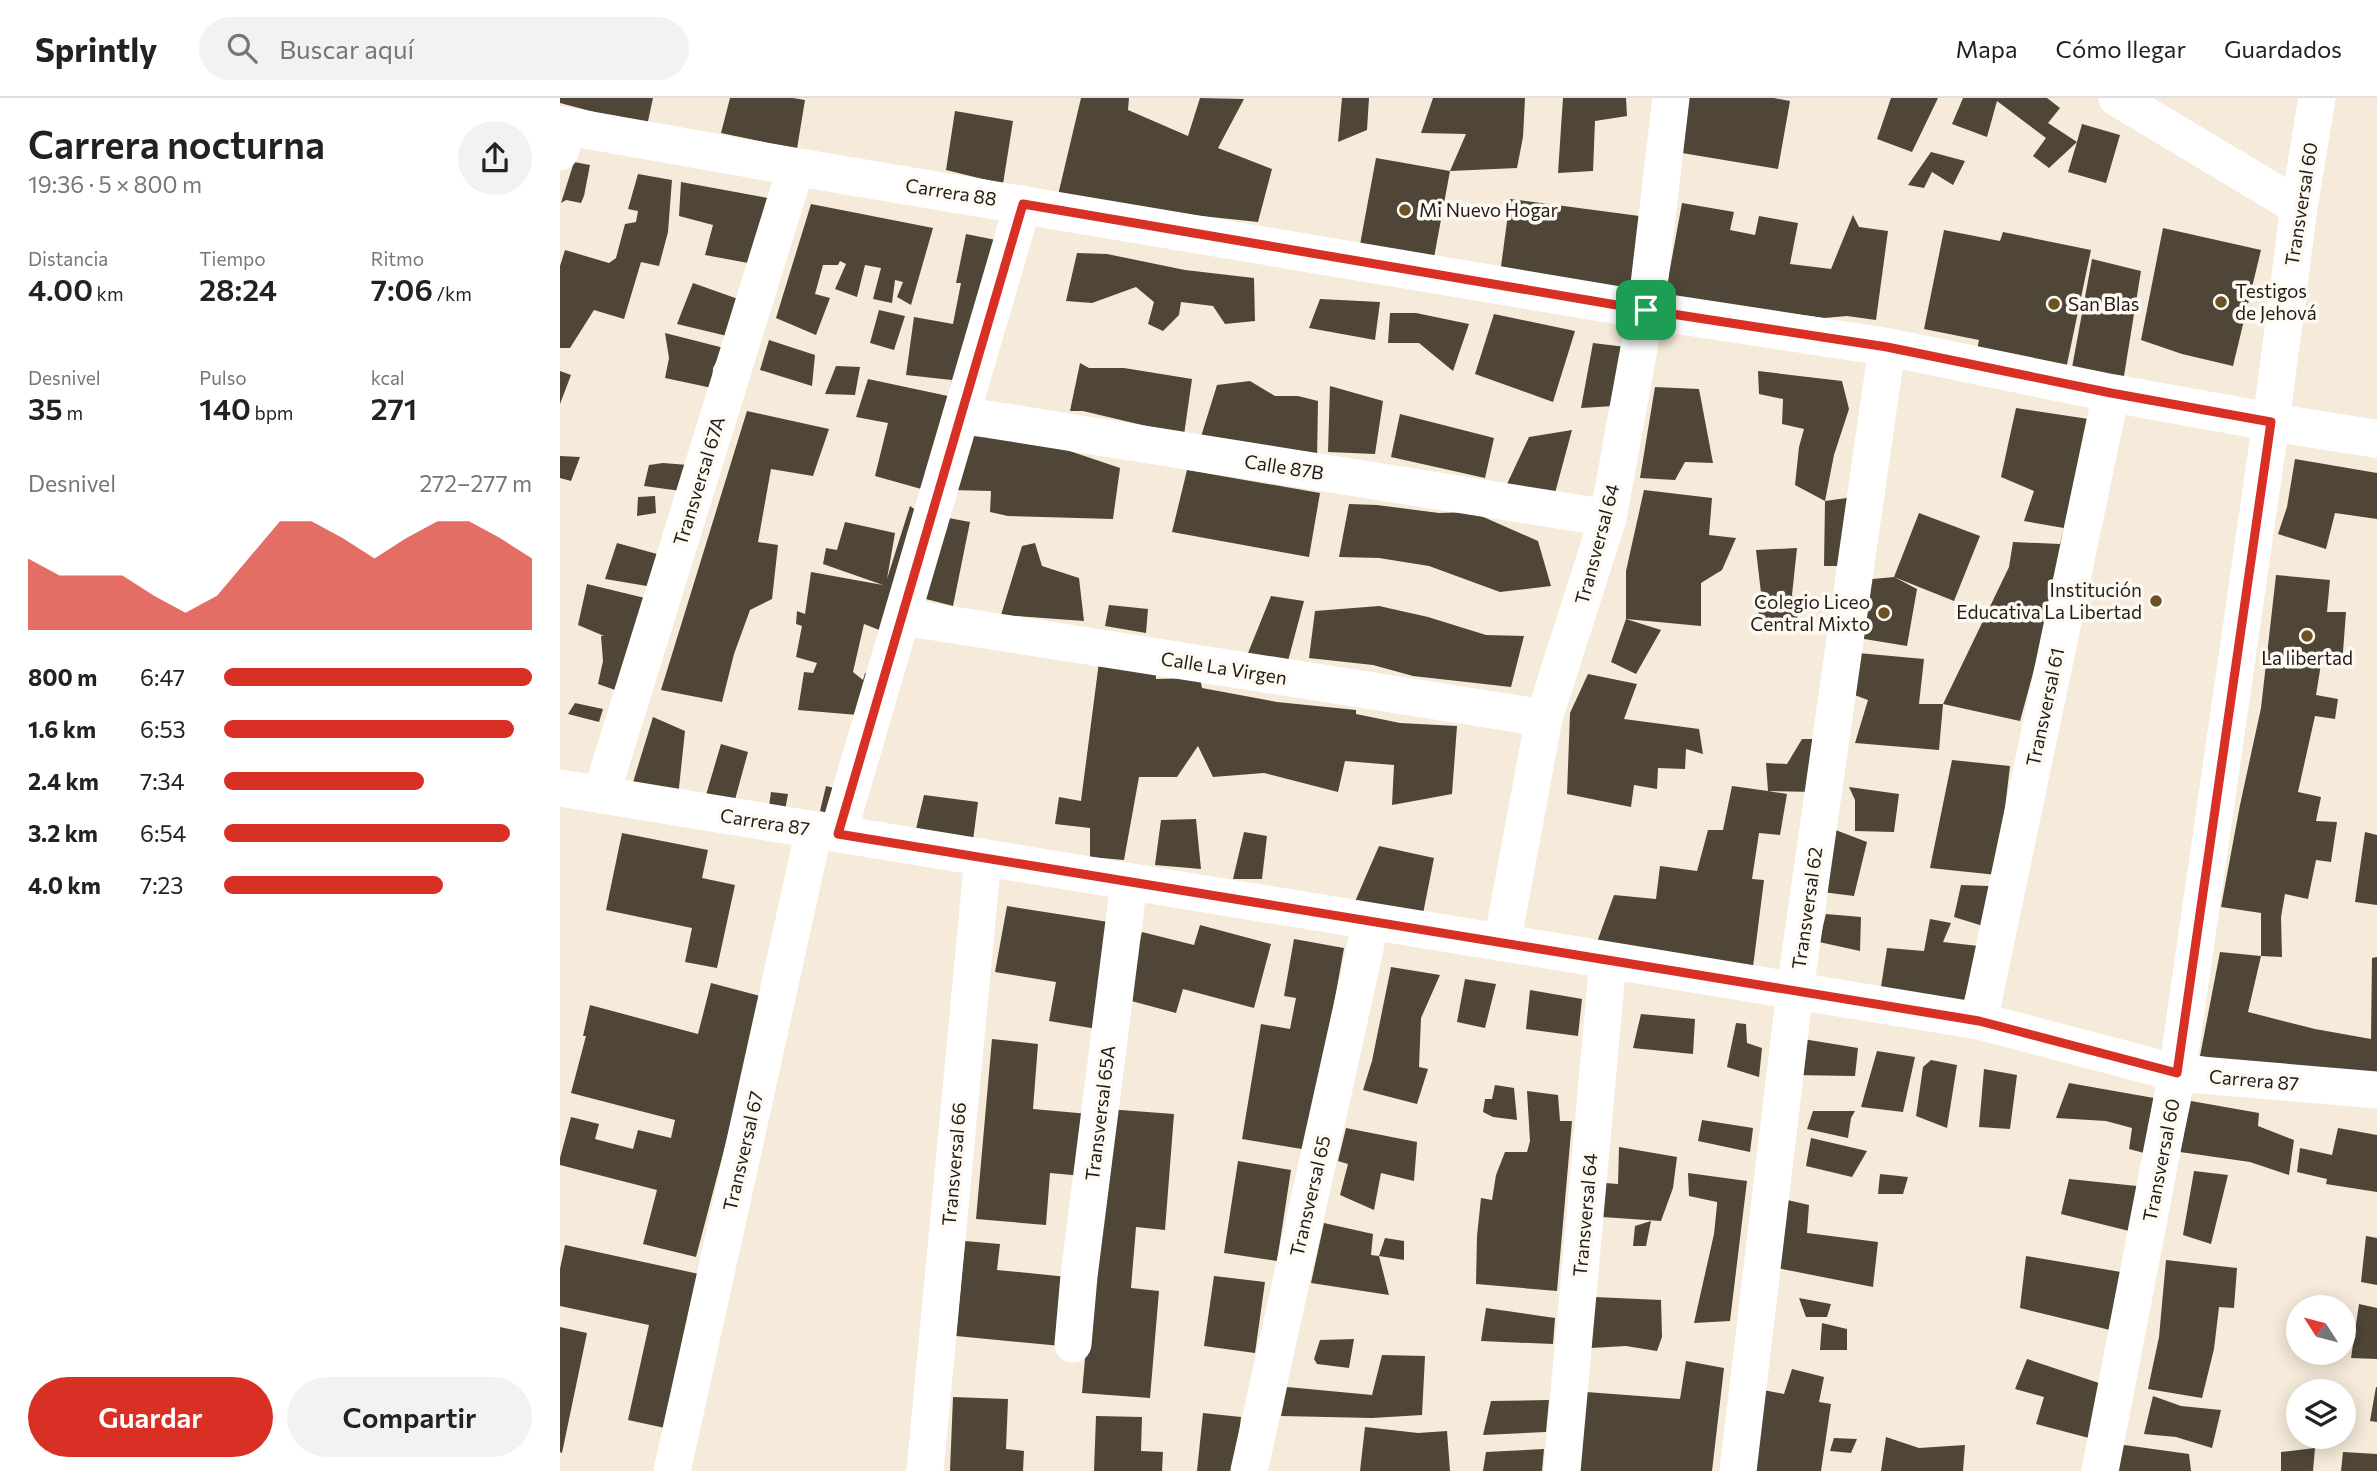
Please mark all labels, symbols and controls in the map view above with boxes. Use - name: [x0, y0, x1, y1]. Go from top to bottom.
- search box: [199, 17, 689, 80]
- text: Sprintly: [35, 28, 157, 69]
- icon: search: [223, 29, 261, 67]
- text: Buscar aquí: [279, 33, 414, 64]
- text: Mapa: [1955, 34, 2018, 63]
- text: Cómo llegar: [2056, 34, 2186, 63]
- text: Guardados: [2224, 34, 2342, 63]
- text: Carrera nocturna: [28, 120, 325, 167]
- button: share: [458, 121, 532, 195]
- street label: Transversal 60: [2279, 140, 2322, 267]
- text: 19:36 · 5 × 800 m: [28, 170, 202, 198]
- street label: Carrera 88: [904, 173, 998, 210]
- place label: Mi Nuevo Hogar: [1419, 198, 1559, 221]
- marker: Mi Nuevo Hogar: [1397, 202, 1413, 218]
- text: Distancia: [28, 247, 108, 270]
- text: Tiempo: [199, 247, 266, 270]
- text: Ritmo: [371, 247, 424, 270]
- text: 4.00: [28, 270, 93, 307]
- text: 28:24: [199, 270, 277, 307]
- text: 7:06: [371, 270, 433, 307]
- place label: Testigos de Jehová: [2235, 279, 2317, 324]
- pin: [1616, 280, 1676, 340]
- text: km: [93, 282, 123, 305]
- text: /km: [433, 282, 472, 305]
- icon: arrive: [1627, 291, 1665, 329]
- place label: San Blas: [2068, 292, 2139, 315]
- marker: Testigos de Jehová: [2213, 294, 2229, 310]
- marker: San Blas: [2046, 296, 2062, 312]
- text: Desnivel: [28, 366, 101, 389]
- text: Pulso: [199, 366, 247, 389]
- text: kcal: [371, 366, 405, 389]
- text: 35: [28, 389, 63, 426]
- text: 140: [199, 389, 251, 426]
- text: 271: [371, 389, 417, 426]
- text: m: [63, 401, 83, 424]
- text: bpm: [251, 401, 293, 424]
- street label: Transversal 67A: [668, 413, 729, 548]
- street label: Calle 87B: [1243, 449, 1325, 484]
- text: Desnivel: [28, 469, 116, 497]
- text: 272–277 m: [419, 469, 532, 497]
- street label: Transversal 64: [1569, 481, 1624, 607]
- place label: Institución Educativa La Libertad: [1956, 578, 2142, 623]
- place label: Colegio Liceo Central Mixto: [1750, 590, 1870, 635]
- marker: Institución Educativa La Libertad: [2148, 593, 2164, 609]
- marker: Colegio Liceo Central Mixto: [1876, 605, 1892, 621]
- marker: La libertad: [2299, 628, 2315, 644]
- street label: Transversal 61: [2021, 645, 2068, 768]
- street label: Calle La Virgen: [1159, 646, 1289, 689]
- place label: La libertad: [2261, 646, 2353, 669]
- text: 800 m: [28, 663, 97, 691]
- text: 6:47: [140, 663, 185, 691]
- text: 1.6 km: [28, 715, 96, 743]
- text: 6:53: [140, 715, 186, 743]
- text: 2.4 km: [28, 767, 99, 795]
- text: 7:34: [140, 767, 185, 795]
- street label: Carrera 87: [719, 803, 811, 840]
- text: 3.2 km: [28, 819, 98, 847]
- text: 6:54: [140, 819, 186, 847]
- street label: Transversal 62: [1787, 845, 1826, 970]
- text: 4.0 km: [28, 871, 101, 899]
- text: 7:23: [140, 871, 183, 899]
- street label: Transversal 65A: [1080, 1044, 1119, 1182]
- street label: Carrera 87: [2208, 1064, 2300, 1095]
- street label: Transversal 67: [718, 1089, 767, 1213]
- street label: Transversal 60: [2137, 1096, 2184, 1223]
- street label: Transversal 66: [937, 1101, 970, 1227]
- street label: Transversal 65: [1284, 1133, 1335, 1259]
- street label: Transversal 64: [1568, 1152, 1601, 1278]
- north arrow: [2286, 1295, 2356, 1365]
- map controls: [2286, 1295, 2356, 1449]
- button: Guardar: [28, 1377, 273, 1457]
- button: Compartir: [287, 1377, 532, 1457]
- button: layers: [2286, 1379, 2356, 1449]

